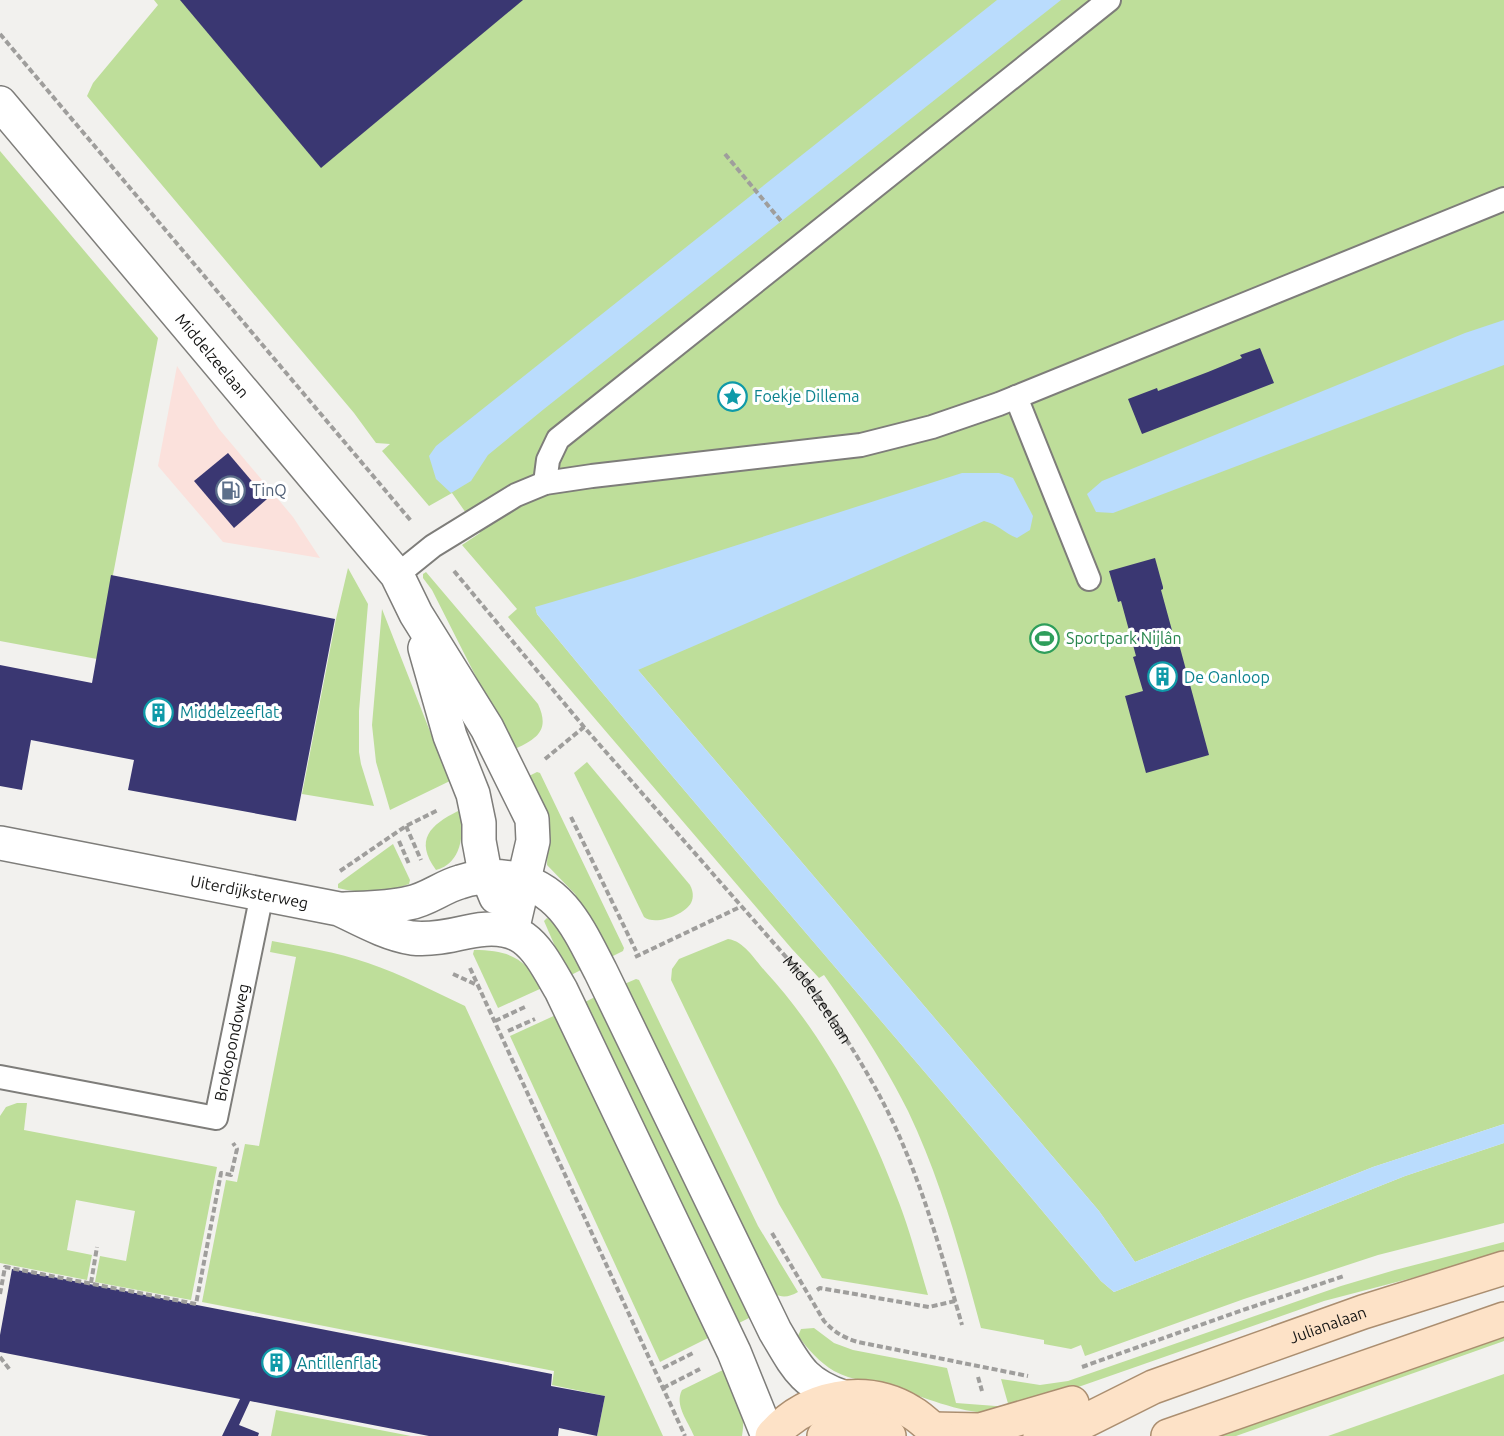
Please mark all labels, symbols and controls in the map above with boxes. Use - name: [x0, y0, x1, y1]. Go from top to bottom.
- street label: Middelzeelaan: [172, 310, 253, 401]
- place icon: Foekje Dillema: [717, 380, 749, 412]
- place label: Foekje Dillema: [754, 387, 860, 405]
- fuel station icon: TinQ: [215, 474, 247, 506]
- place label: TinQ: [252, 481, 287, 499]
- sports icon: Sportpark Nijlân: [1029, 622, 1061, 654]
- place label: Sportpark Nijlân: [1066, 629, 1182, 647]
- building icon: De Oanloop: [1147, 661, 1179, 693]
- place label: De Oanloop: [1184, 668, 1270, 686]
- building icon: Middelzeeflat: [143, 696, 175, 728]
- place label: Middelzeeflat: [180, 703, 280, 721]
- street label: Uiterdijksterweg: [189, 871, 310, 912]
- street label: Middelzeelaan: [780, 952, 855, 1047]
- street label: Brokopondoweg: [211, 982, 252, 1103]
- street label: Julianalaan: [1287, 1303, 1369, 1347]
- building icon: Antillenflat: [260, 1347, 292, 1379]
- place label: Antillenflat: [297, 1354, 379, 1372]

